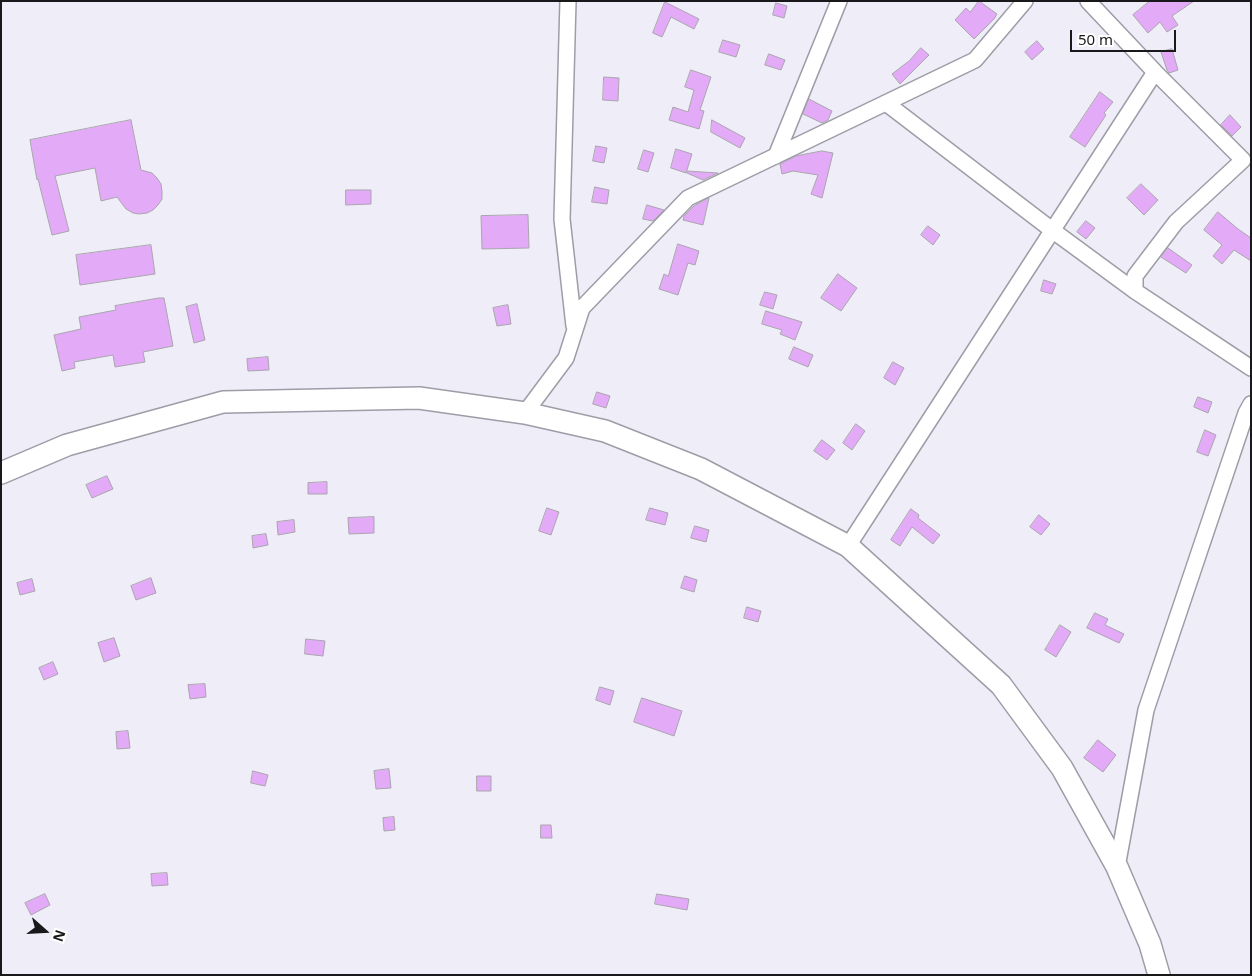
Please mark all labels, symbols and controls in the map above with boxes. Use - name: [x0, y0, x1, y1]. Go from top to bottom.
- scale bar: [1072, 20, 1178, 52]
- text: 50 m: [1078, 29, 1113, 49]
- north arrow: [20, 906, 70, 956]
- text: N: [49, 928, 70, 945]

